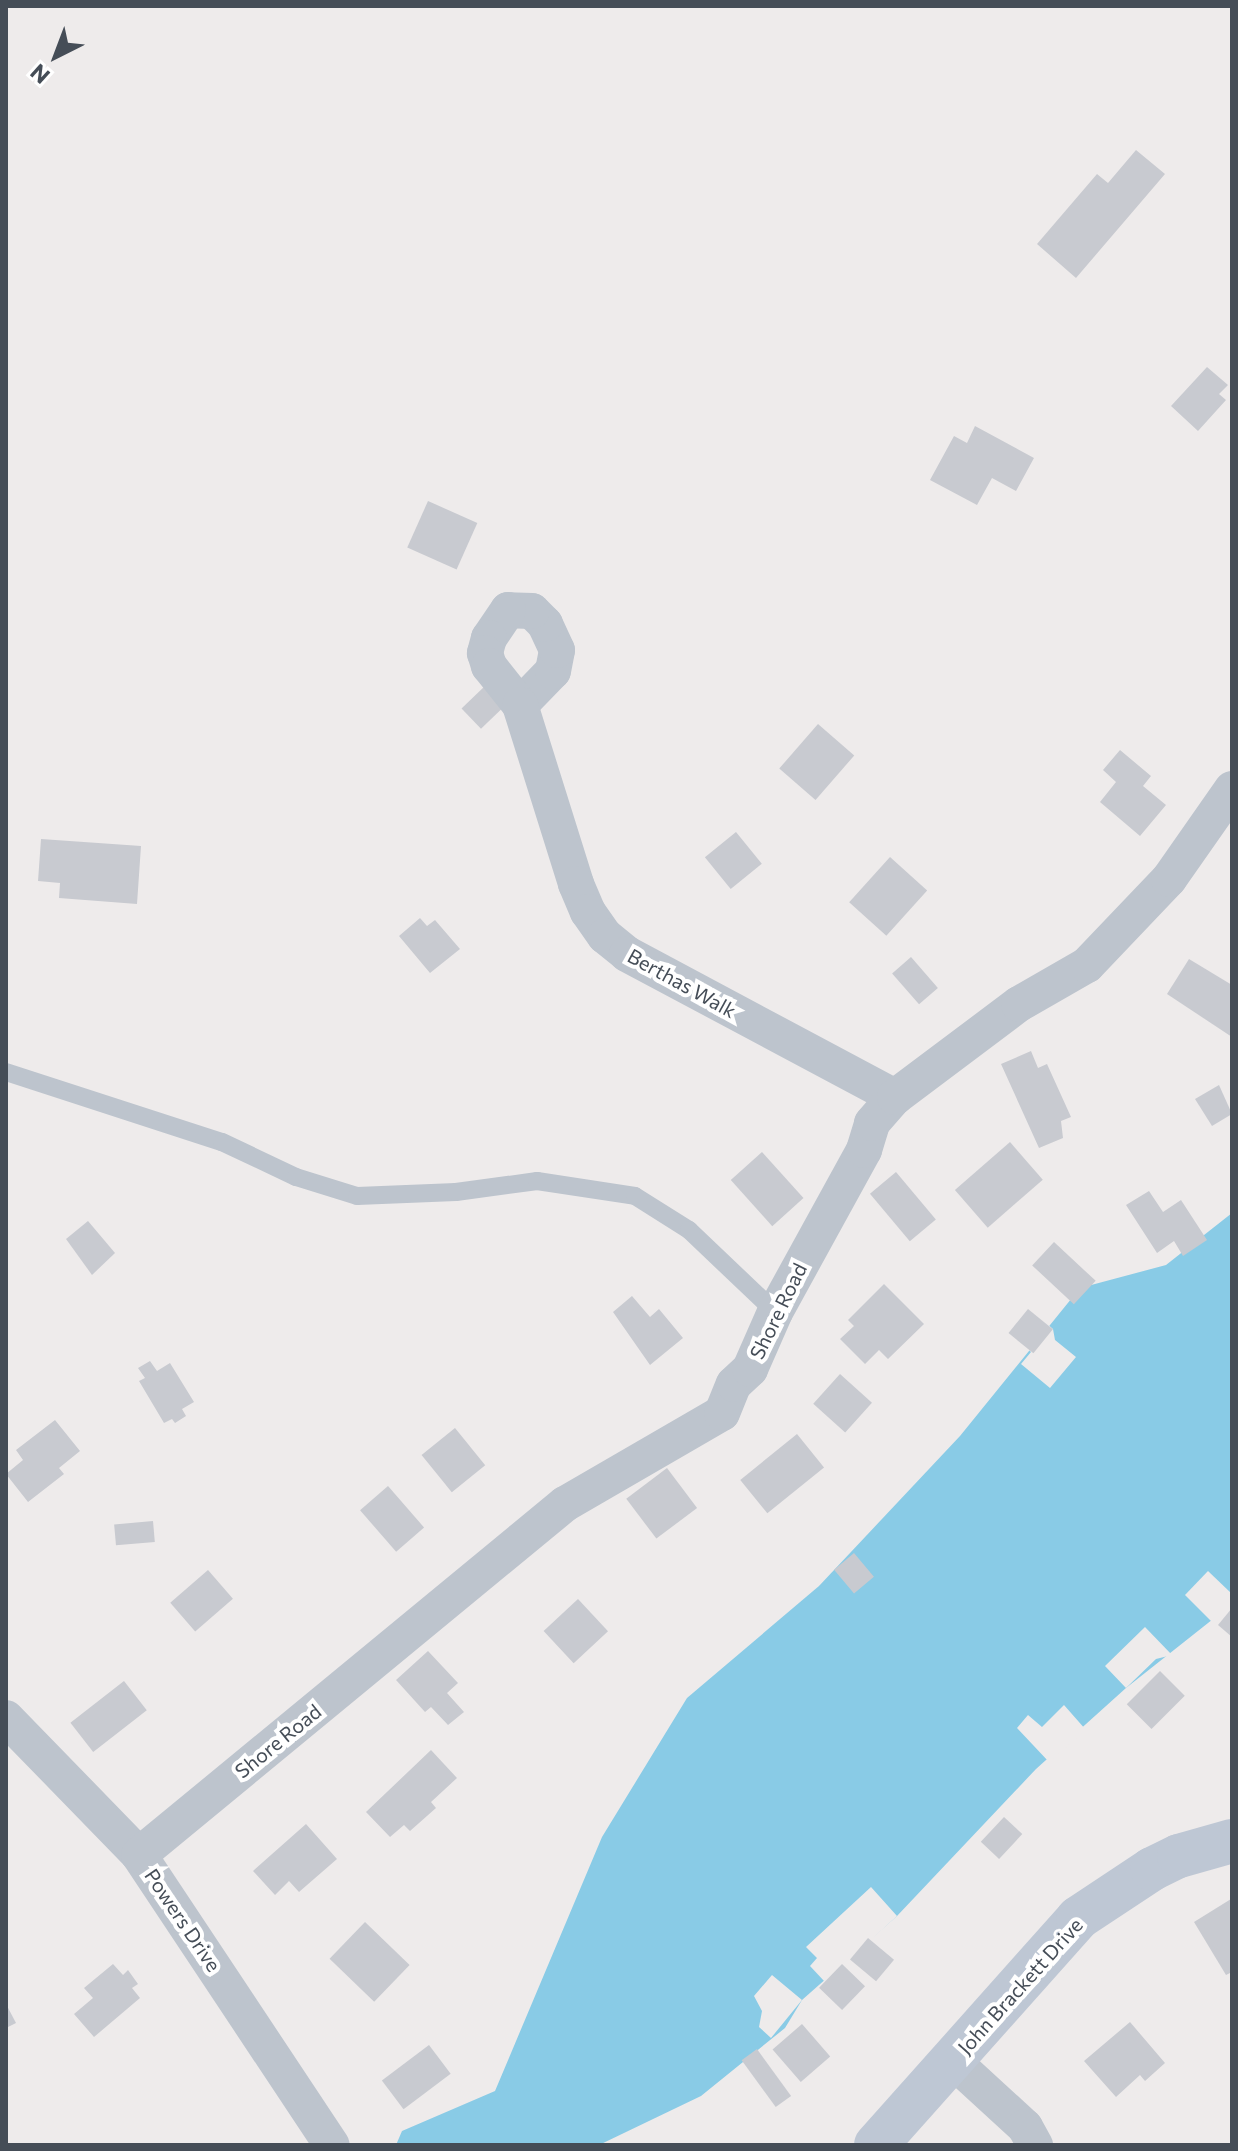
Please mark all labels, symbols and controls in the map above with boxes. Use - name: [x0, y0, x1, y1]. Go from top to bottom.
- north arrow: [16, 16, 96, 96]
- text: N: [24, 59, 55, 90]
- street label: Berthas Walk: [624, 943, 740, 1023]
- street label: Shore Road: [744, 1259, 812, 1363]
- street label: Shore Road: [230, 1699, 326, 1783]
- street label: Powers Drive: [140, 1864, 226, 1976]
- street label: John Brackett Drive: [953, 1913, 1087, 2059]

